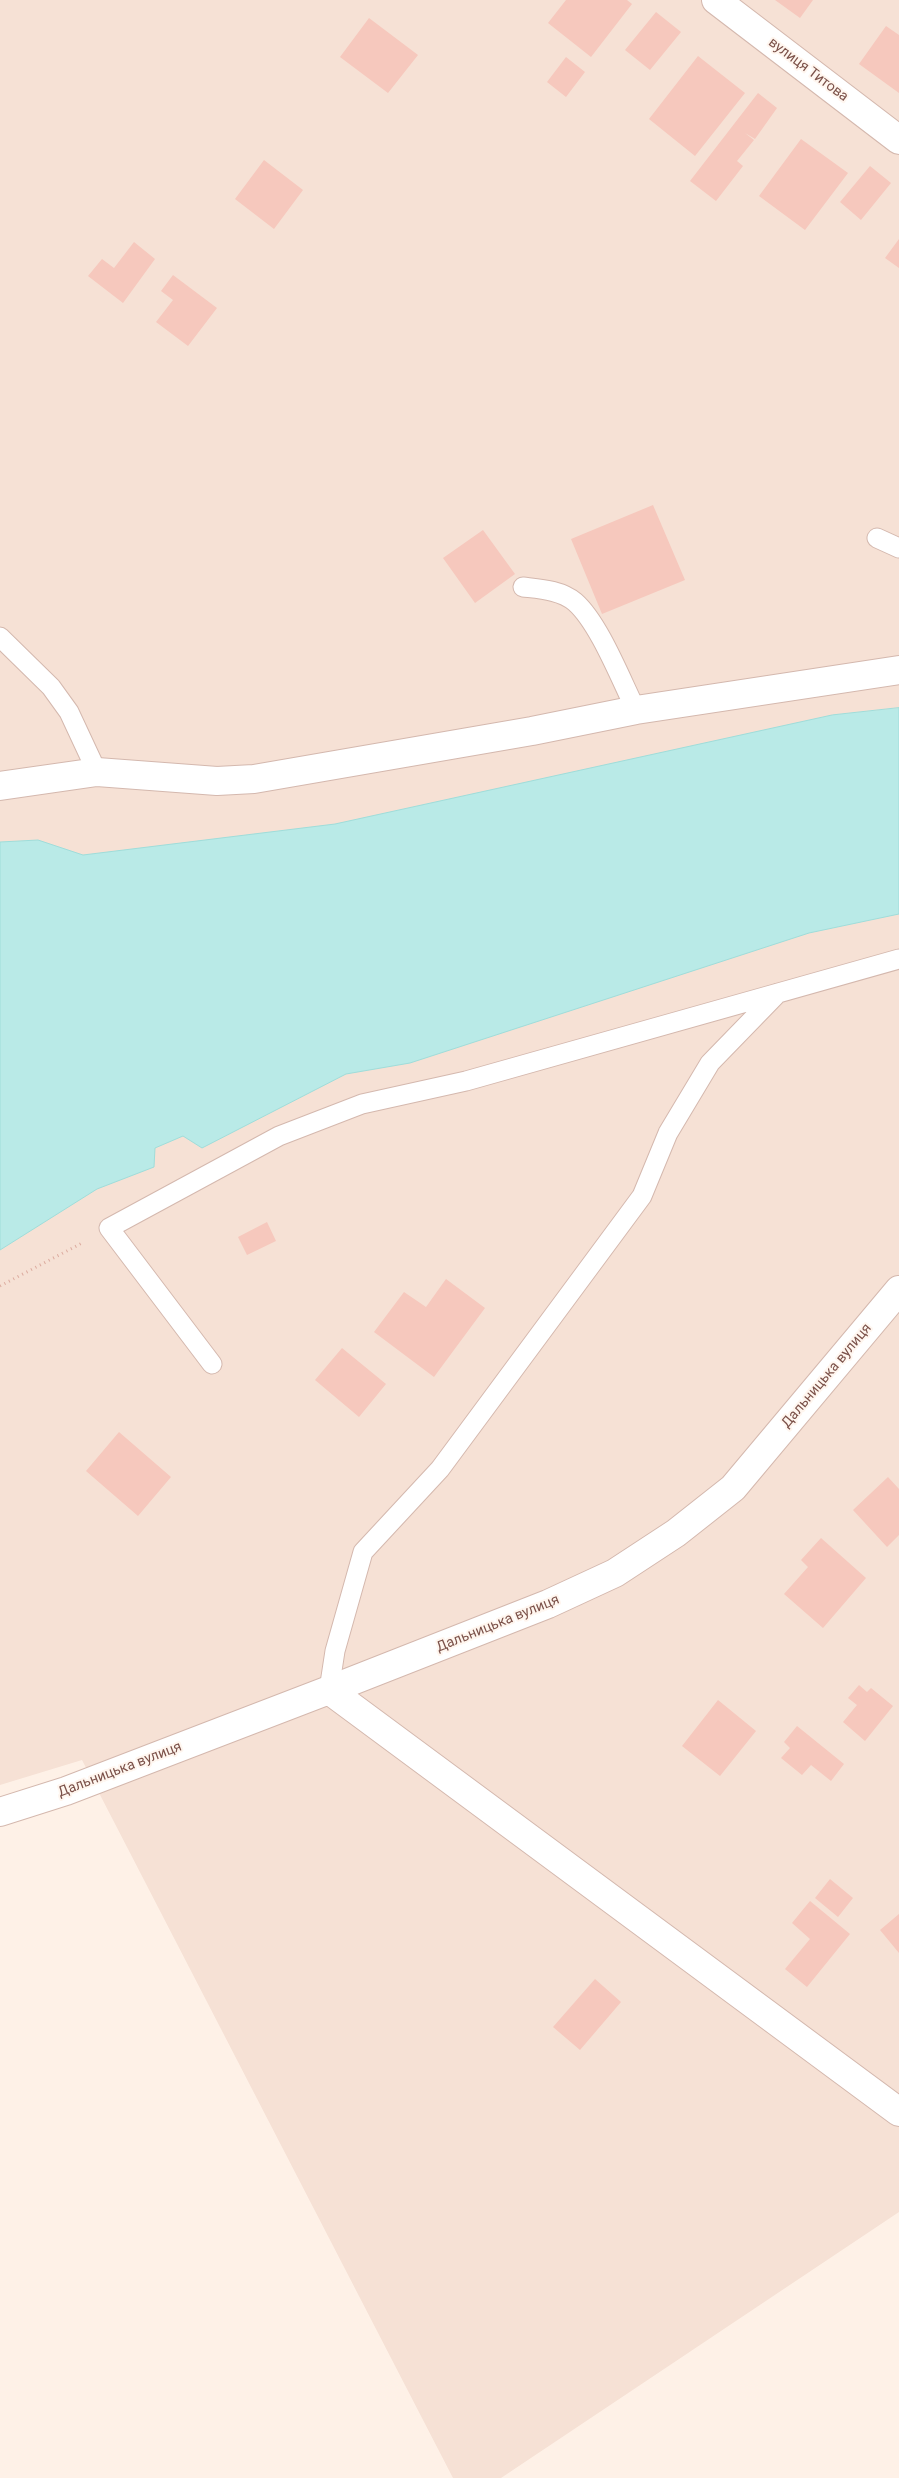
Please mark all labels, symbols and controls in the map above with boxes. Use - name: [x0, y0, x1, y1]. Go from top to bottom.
- street label: вулиця Титова: [765, 34, 851, 106]
- street label: Дальницька вулиця: [778, 1320, 876, 1432]
- street label: Дальницька вулиця: [434, 1592, 562, 1656]
- street label: Дальницька вулиця: [56, 1739, 184, 1801]

